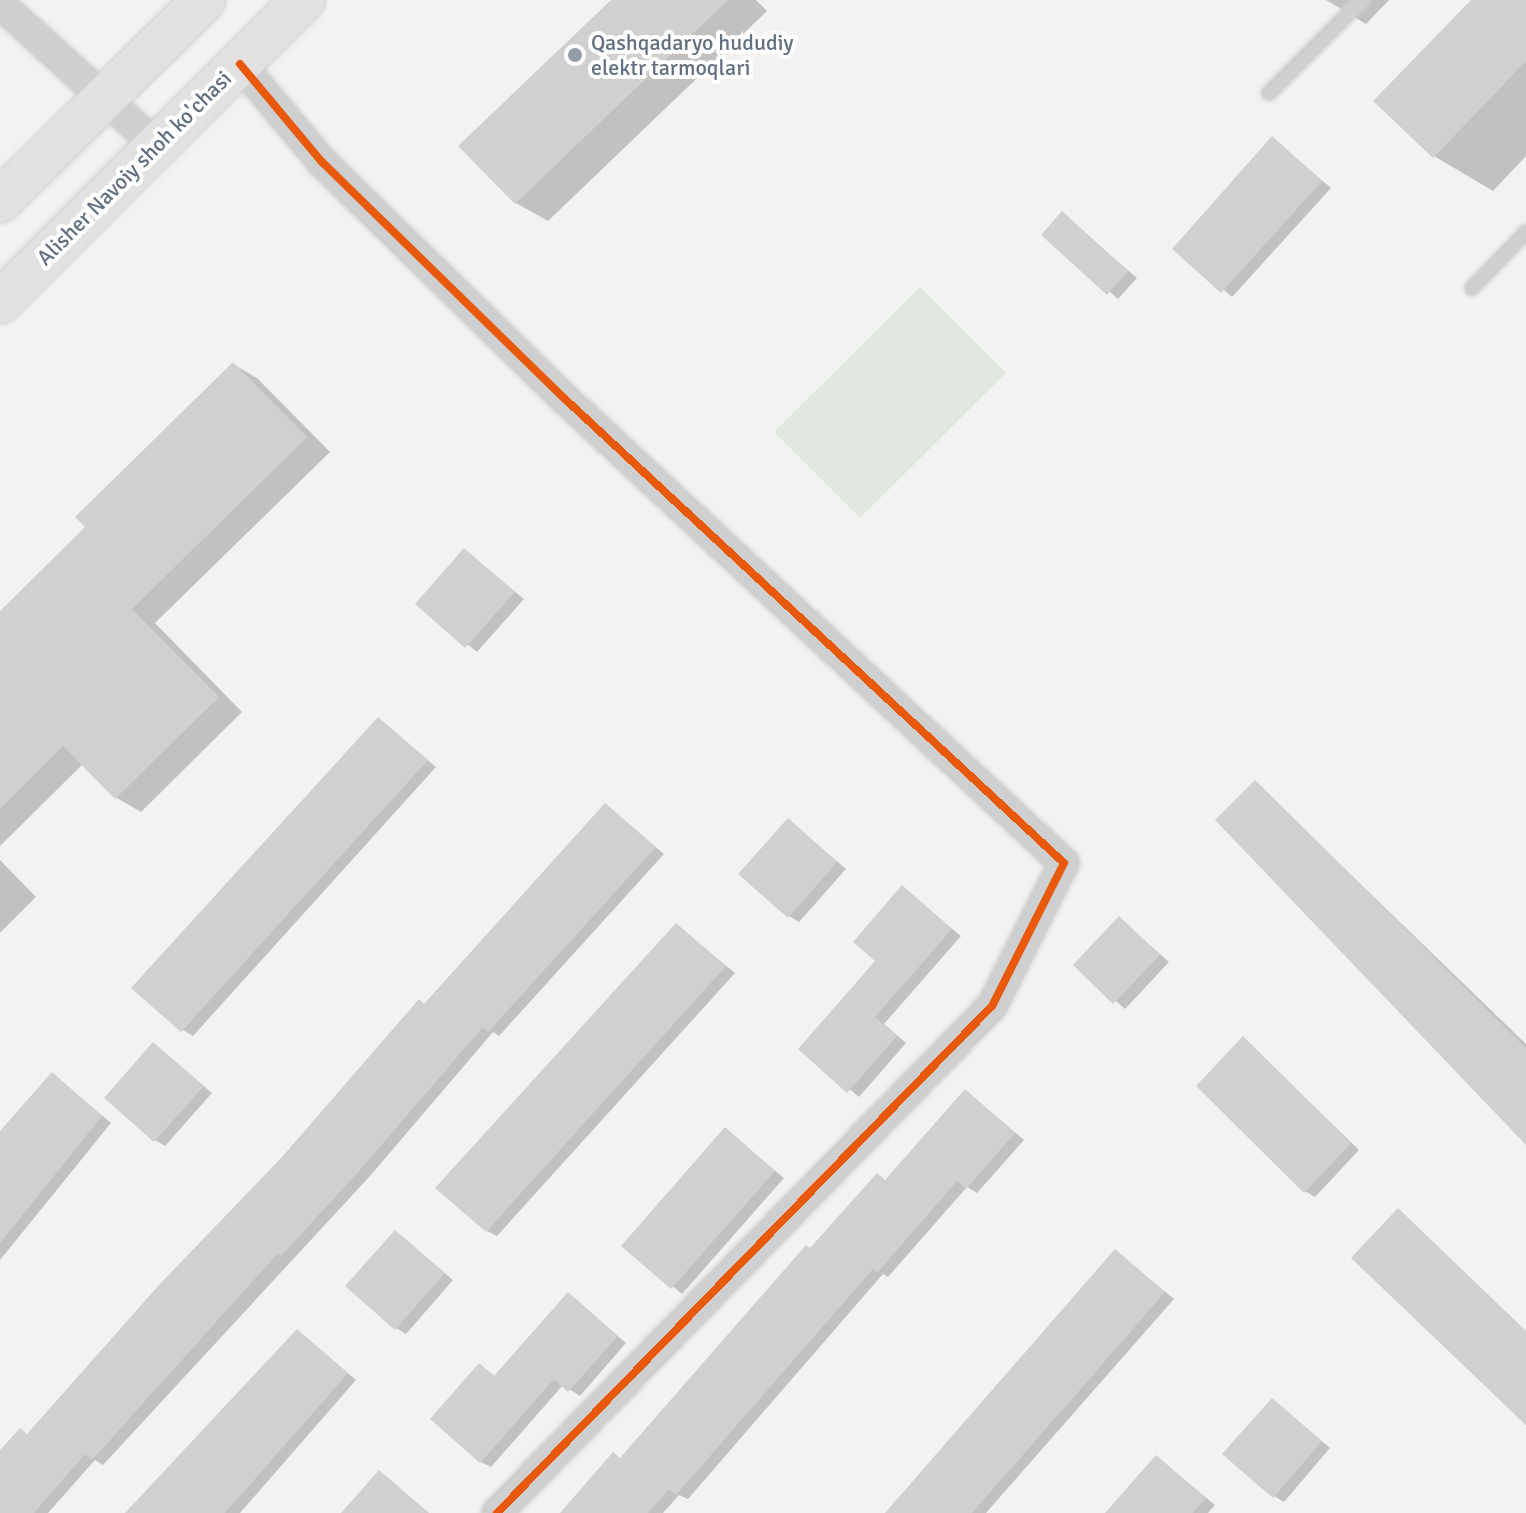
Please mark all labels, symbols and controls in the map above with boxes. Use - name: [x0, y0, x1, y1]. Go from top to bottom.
- place label: Qashqadaryo hududiy elektr tarmoqlari: [591, 29, 794, 80]
- marker: Qashqadaryo hududiy elektr tarmoqlari: [566, 46, 584, 64]
- street label: Alisher Navoiy shoh ko'chasi: [31, 65, 237, 271]

